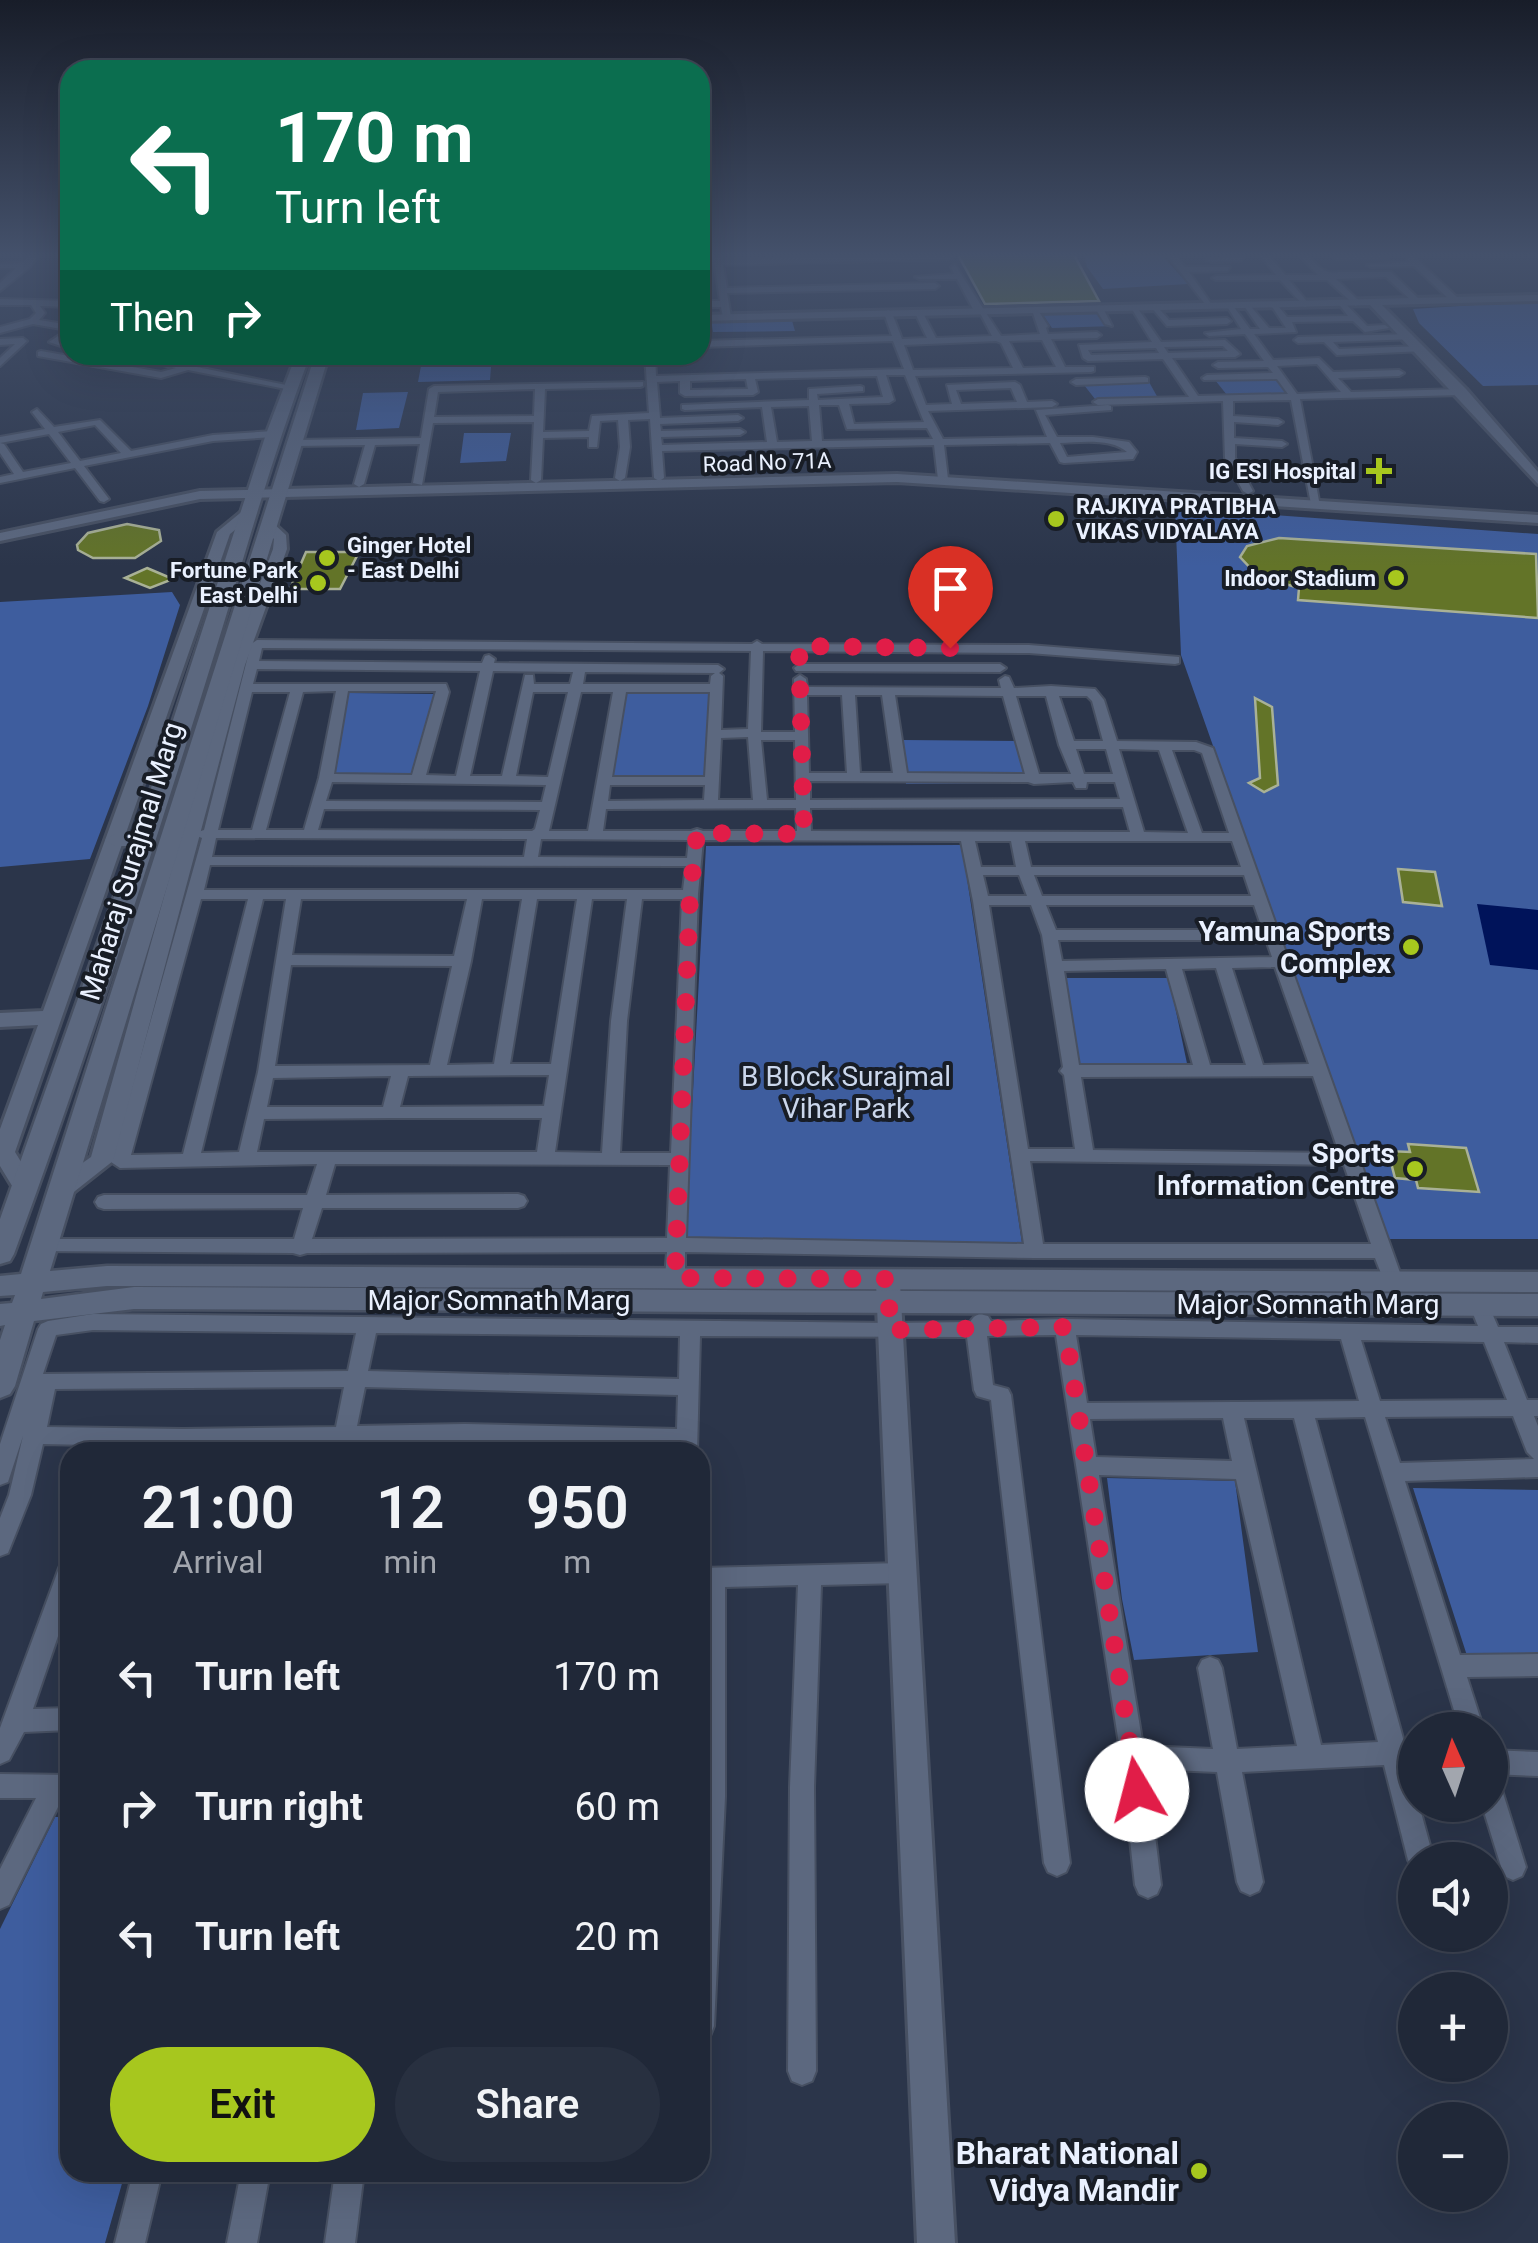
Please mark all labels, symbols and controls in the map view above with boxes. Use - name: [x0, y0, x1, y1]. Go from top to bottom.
- text: 170 m: [275, 97, 474, 179]
- icon: left: [110, 100, 240, 230]
- text: Turn left: [275, 181, 441, 234]
- icon: right: [215, 290, 270, 345]
- text: Then: [110, 296, 195, 340]
- street label: Road No 71A: [702, 448, 832, 477]
- marker: IG ESI Hospital: [1366, 458, 1392, 484]
- place label: IG ESI Hospital: [1209, 459, 1356, 484]
- place label: RAJKIYA PRATIBHA VIKAS VIDYALAYA: [1076, 494, 1276, 544]
- marker: RAJKIYA PRATIBHA VIKAS VIDYALAYA: [1045, 508, 1067, 530]
- place label: Ginger Hotel - East Delhi: [347, 533, 471, 583]
- pin: [908, 546, 993, 649]
- marker: Ginger Hotel - East Delhi: [316, 547, 338, 569]
- place label: Fortune Park East Delhi: [170, 558, 298, 608]
- icon: arrive: [923, 561, 978, 616]
- place label: Indoor Stadium: [1224, 566, 1376, 591]
- marker: Indoor Stadium: [1385, 567, 1407, 589]
- marker: Fortune Park East Delhi: [307, 572, 329, 594]
- street label: Maharaj Surajmal Marg: [73, 718, 190, 1004]
- place label: Yamuna Sports Complex: [1198, 915, 1392, 980]
- marker: Yamuna Sports Complex: [1400, 936, 1422, 958]
- park label: B Block Surajmal Vihar Park: [741, 1060, 951, 1125]
- place label: Sports Information Centre: [1157, 1137, 1395, 1202]
- marker: Sports Information Centre: [1404, 1158, 1426, 1180]
- street label: Major Somnath Marg: [368, 1284, 630, 1317]
- street label: Major Somnath Marg: [1177, 1288, 1439, 1321]
- text: 21:00: [141, 1472, 295, 1543]
- text: 12: [376, 1472, 445, 1543]
- text: 950: [526, 1472, 629, 1543]
- text: Arrival: [173, 1543, 263, 1581]
- text: min: [384, 1543, 437, 1581]
- text: m: [563, 1543, 591, 1581]
- icon: left: [110, 1650, 165, 1705]
- text: Turn left: [195, 1655, 340, 1699]
- text: 170 m: [553, 1655, 660, 1699]
- north arrow: [1398, 1712, 1508, 1822]
- map controls: [1398, 1712, 1508, 2212]
- position arrow: [1085, 1738, 1189, 1842]
- icon: right: [110, 1780, 165, 1835]
- text: Turn right: [195, 1785, 363, 1829]
- text: 60 m: [575, 1785, 660, 1829]
- button: sound: [1398, 1842, 1508, 1952]
- icon: left: [110, 1910, 165, 1965]
- text: Turn left: [195, 1915, 340, 1959]
- text: 20 m: [575, 1915, 660, 1959]
- button: +: [1398, 1972, 1508, 2082]
- button: Exit: [110, 2047, 375, 2162]
- button: Share: [395, 2047, 660, 2162]
- button: −: [1398, 2102, 1508, 2212]
- place label: Bharat National Vidya Mandir: [956, 2134, 1179, 2209]
- marker: Bharat National Vidya Mandir: [1188, 2160, 1210, 2182]

